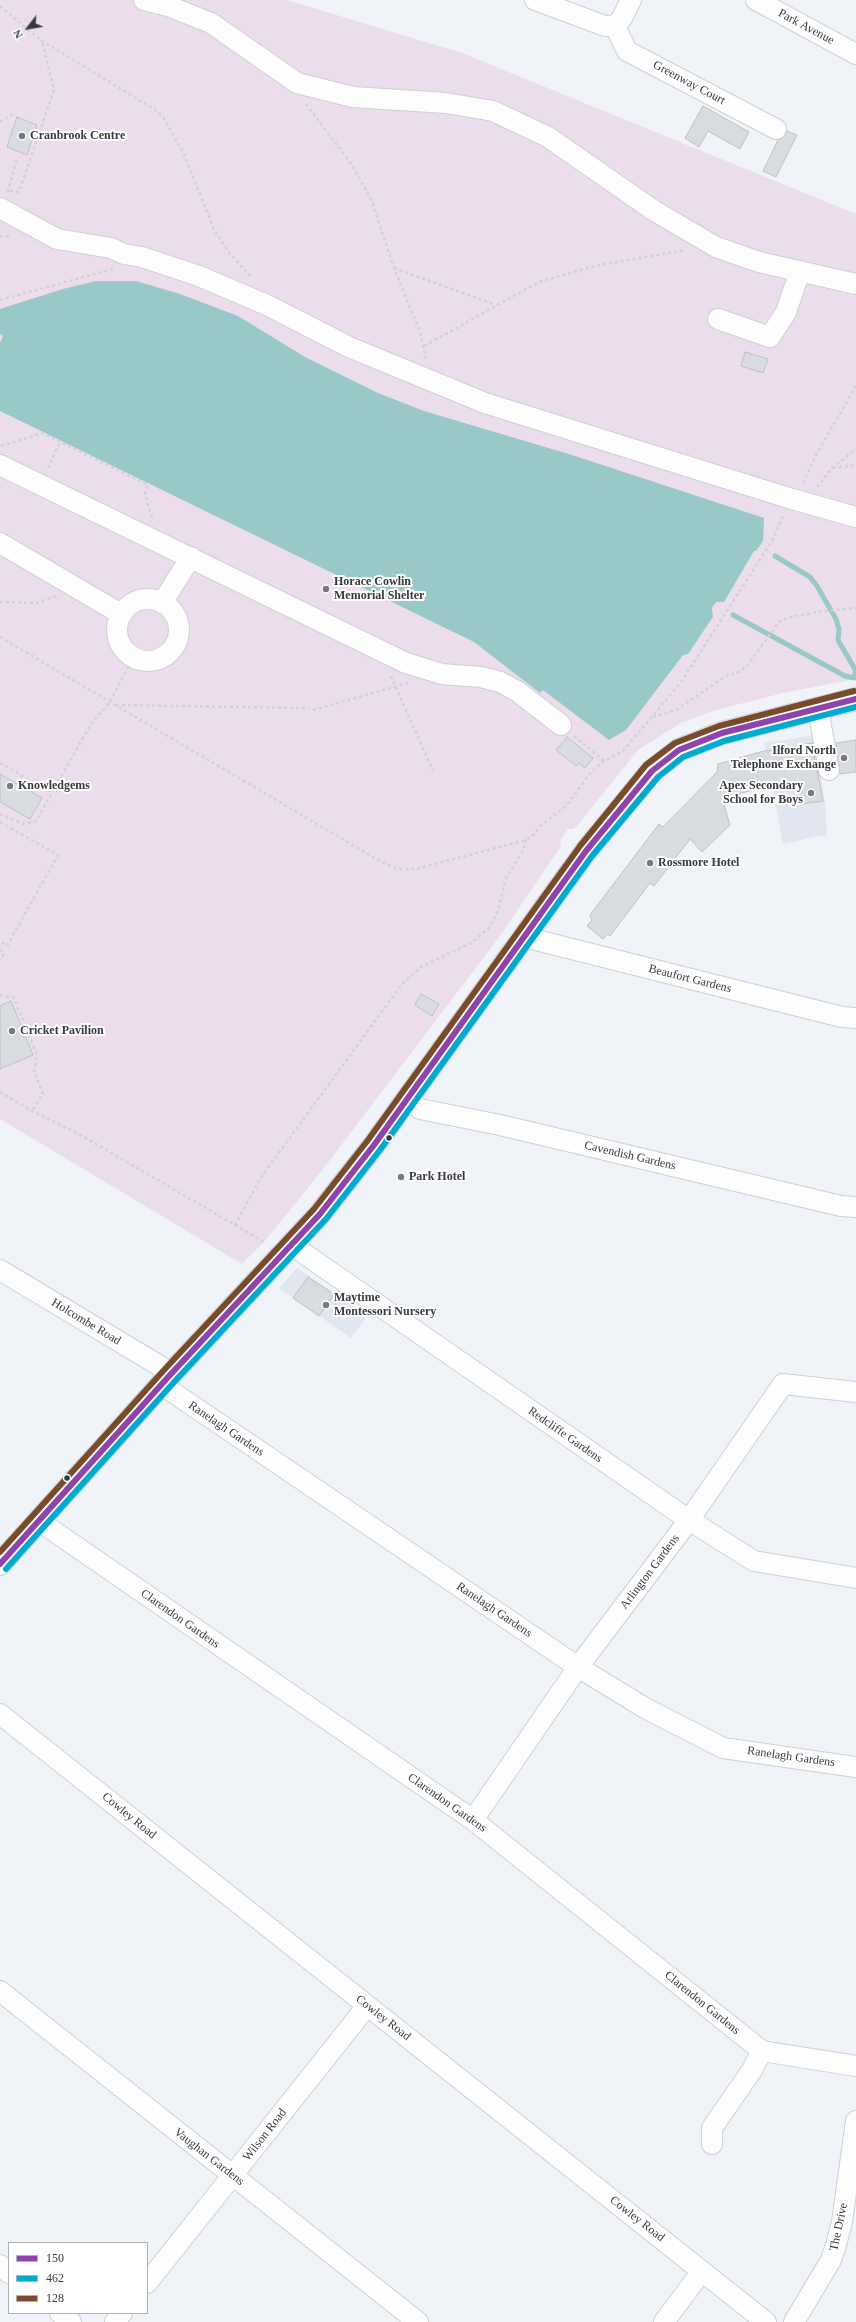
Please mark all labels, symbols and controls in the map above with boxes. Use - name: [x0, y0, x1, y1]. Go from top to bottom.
- street label: Park Avenue: [776, 6, 836, 48]
- north arrow: [8, 8, 48, 48]
- text: N: [11, 28, 25, 41]
- street label: Greenway Court: [650, 58, 728, 108]
- place label: Cranbrook Centre: [30, 129, 125, 143]
- marker: Cranbrook Centre: [17, 131, 27, 141]
- place label: Horace Cowlin Memorial Shelter: [334, 575, 424, 603]
- marker: Horace Cowlin Memorial Shelter: [321, 584, 331, 594]
- place label: Ilford North Telephone Exchange: [731, 744, 836, 772]
- marker: Ilford North Telephone Exchange: [839, 753, 849, 763]
- place label: Knowledgems: [18, 779, 90, 793]
- place label: Apex Secondary School for Boys: [719, 779, 803, 807]
- marker: Knowledgems: [5, 781, 15, 791]
- marker: Apex Secondary School for Boys: [806, 788, 816, 798]
- place label: Rossmore Hotel: [658, 856, 739, 870]
- marker: Rossmore Hotel: [645, 858, 655, 868]
- street label: Beaufort Gardens: [647, 962, 733, 996]
- place label: Cricket Pavilion: [20, 1024, 104, 1038]
- marker: Cricket Pavilion: [7, 1026, 17, 1036]
- unlabelled marker: [384, 1133, 394, 1143]
- street label: Cavendish Gardens: [583, 1138, 677, 1174]
- place label: Park Hotel: [409, 1170, 465, 1184]
- marker: Park Hotel: [396, 1172, 406, 1182]
- place label: Maytime Montessori Nursery: [334, 1291, 436, 1319]
- street label: Holcombe Road: [49, 1296, 123, 1348]
- marker: Maytime Montessori Nursery: [321, 1300, 331, 1310]
- street label: Ranelagh Gardens: [185, 1398, 267, 1460]
- street label: Redcliffe Gardens: [525, 1404, 605, 1466]
- unlabelled marker: [62, 1473, 72, 1483]
- street label: Arlington Gardens: [617, 1532, 683, 1612]
- street label: Ranelagh Gardens: [453, 1579, 535, 1641]
- street label: Clarendon Gardens: [138, 1586, 222, 1652]
- street label: Ranelagh Gardens: [746, 1744, 836, 1770]
- street label: Clarendon Gardens: [405, 1770, 489, 1836]
- street label: Cowley Road: [99, 1790, 159, 1842]
- street label: Clarendon Gardens: [661, 1968, 743, 2038]
- street label: Cowley Road: [353, 1992, 413, 2044]
- street label: Wilson Road: [240, 2106, 290, 2164]
- street label: Vaughan Gardens: [171, 2125, 247, 2189]
- street label: Cowley Road: [607, 2193, 667, 2245]
- street label: The Drive: [827, 2202, 851, 2252]
- legend: [8, 2242, 148, 2314]
- text: 150: [46, 2251, 64, 2265]
- text: 462: [46, 2271, 64, 2285]
- text: 128: [46, 2291, 64, 2305]

